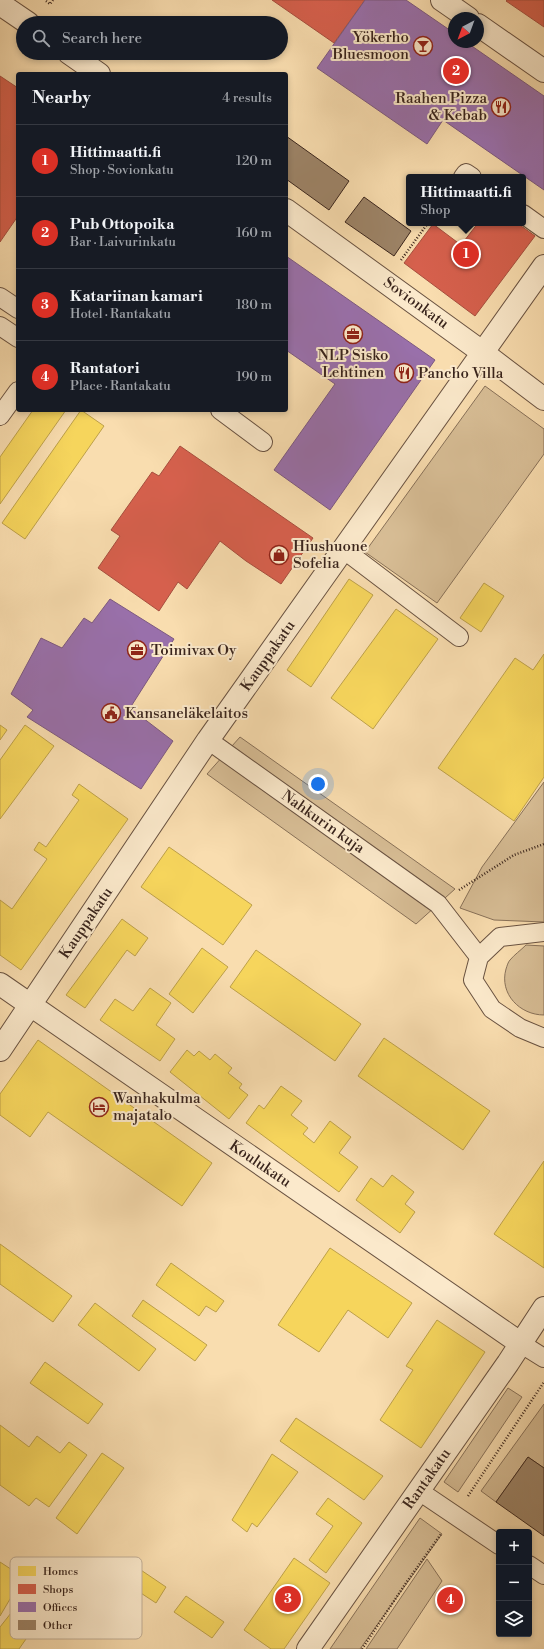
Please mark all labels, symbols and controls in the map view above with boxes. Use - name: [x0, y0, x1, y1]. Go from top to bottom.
- north arrow: [448, 12, 484, 48]
- search box: [16, 16, 288, 60]
- icon: search: [30, 27, 52, 49]
- place label: Yökerho Bluesmoon: [331, 28, 409, 64]
- text: Search here: [62, 29, 142, 48]
- bar icon: Yökerho Bluesmoon: [412, 35, 434, 57]
- pin: 2: [443, 56, 469, 86]
- text: Nearby: [32, 87, 91, 109]
- place label: Raahen Pizza & Kebab: [395, 89, 487, 125]
- text: 4 results: [222, 90, 272, 106]
- restaurant icon: Raahen Pizza & Kebab: [490, 96, 512, 118]
- text: Hittimaatti.fi: [70, 143, 161, 162]
- text: 1: [42, 153, 48, 169]
- text: 120 m: [236, 153, 272, 169]
- text: Shop · Sovionkatu: [70, 162, 174, 178]
- popup: [406, 174, 526, 226]
- text: Hittimaatti.fi: [420, 183, 512, 202]
- text: Shop: [420, 202, 450, 218]
- text: Pub Ottopoika: [70, 215, 174, 234]
- text: 2: [41, 225, 49, 241]
- text: 160 m: [236, 225, 272, 241]
- text: Bar · Laivurinkatu: [70, 234, 176, 250]
- pin: 1: [453, 239, 479, 269]
- street label: Sovionkatu: [380, 273, 453, 333]
- text: Katariinan kamari: [70, 287, 203, 306]
- text: 3: [41, 297, 49, 313]
- text: 180 m: [236, 297, 272, 313]
- text: Hotel · Rantakatu: [70, 306, 171, 322]
- office icon: NLP Sisko Lehtinen: [342, 323, 364, 345]
- place label: NLP Sisko Lehtinen: [318, 346, 388, 382]
- text: Rantatori: [70, 359, 139, 378]
- restaurant icon: Pancho Villa: [393, 362, 415, 384]
- place label: Pancho Villa: [418, 364, 504, 383]
- text: 4: [41, 369, 49, 385]
- text: 190 m: [236, 369, 272, 385]
- text: Place · Rantakatu: [70, 378, 171, 394]
- place label: Hiushuone Sofelia: [293, 537, 368, 573]
- shop icon: Hiushuone Sofelia: [268, 544, 290, 566]
- street label: Kauppakatu: [237, 616, 300, 695]
- office icon: Toimivax Oy: [126, 639, 148, 661]
- place label: Toimivax Oy: [151, 641, 237, 660]
- public building icon: Kansaneläkelaitos: [100, 702, 122, 724]
- place label: Kansaneläkelaitos: [125, 704, 248, 723]
- your location: [308, 774, 328, 794]
- street label: Nahkurin kuja: [278, 786, 369, 858]
- street label: Kauppakatu: [55, 883, 117, 962]
- place label: Wanhakulma majatalo: [112, 1089, 201, 1125]
- hotel icon: Wanhakulma majatalo: [88, 1096, 110, 1118]
- street label: Koulukatu: [225, 1136, 295, 1192]
- street label: Rantakatu: [399, 1444, 455, 1513]
- map controls: [496, 1529, 532, 1637]
- button: +: [496, 1529, 532, 1565]
- legend: [10, 1557, 142, 1639]
- text: Homes: [43, 1565, 78, 1579]
- button: −: [496, 1565, 532, 1601]
- text: Shops: [43, 1583, 73, 1597]
- pin: 3: [275, 1584, 301, 1614]
- pin: 4: [437, 1585, 463, 1615]
- text: Offices: [43, 1601, 78, 1615]
- button: layers: [496, 1601, 532, 1637]
- text: Other: [43, 1619, 73, 1633]

